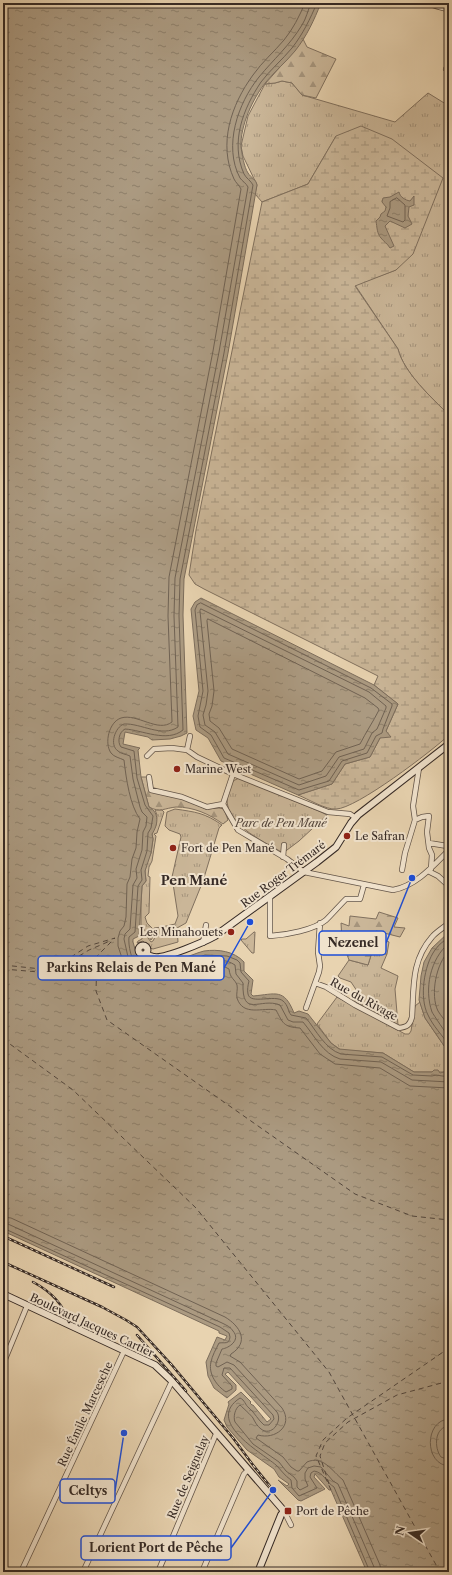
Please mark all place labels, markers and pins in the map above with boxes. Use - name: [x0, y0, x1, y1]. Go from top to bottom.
- place label: Marine West: [185, 762, 251, 776]
- marker: Marine West: [172, 764, 182, 774]
- place label: Le Safran: [355, 829, 405, 843]
- marker: Le Safran: [342, 831, 352, 841]
- place label: Fort de Pen Mané: [181, 841, 275, 855]
- marker: Fort de Pen Mané: [168, 843, 178, 853]
- place label: Les Minahouets: [140, 925, 223, 939]
- marker: Les Minahouets: [226, 927, 236, 937]
- callout: Nezenel: [319, 931, 386, 955]
- callout: Parkins Relais de Pen Mané: [38, 956, 224, 980]
- callout: Celtys: [60, 1479, 115, 1503]
- place label: Port de Pêche: [296, 1504, 369, 1518]
- marker: Port de Pêche: [283, 1506, 293, 1516]
- callout: Lorient Port de Pêche: [81, 1536, 231, 1560]

